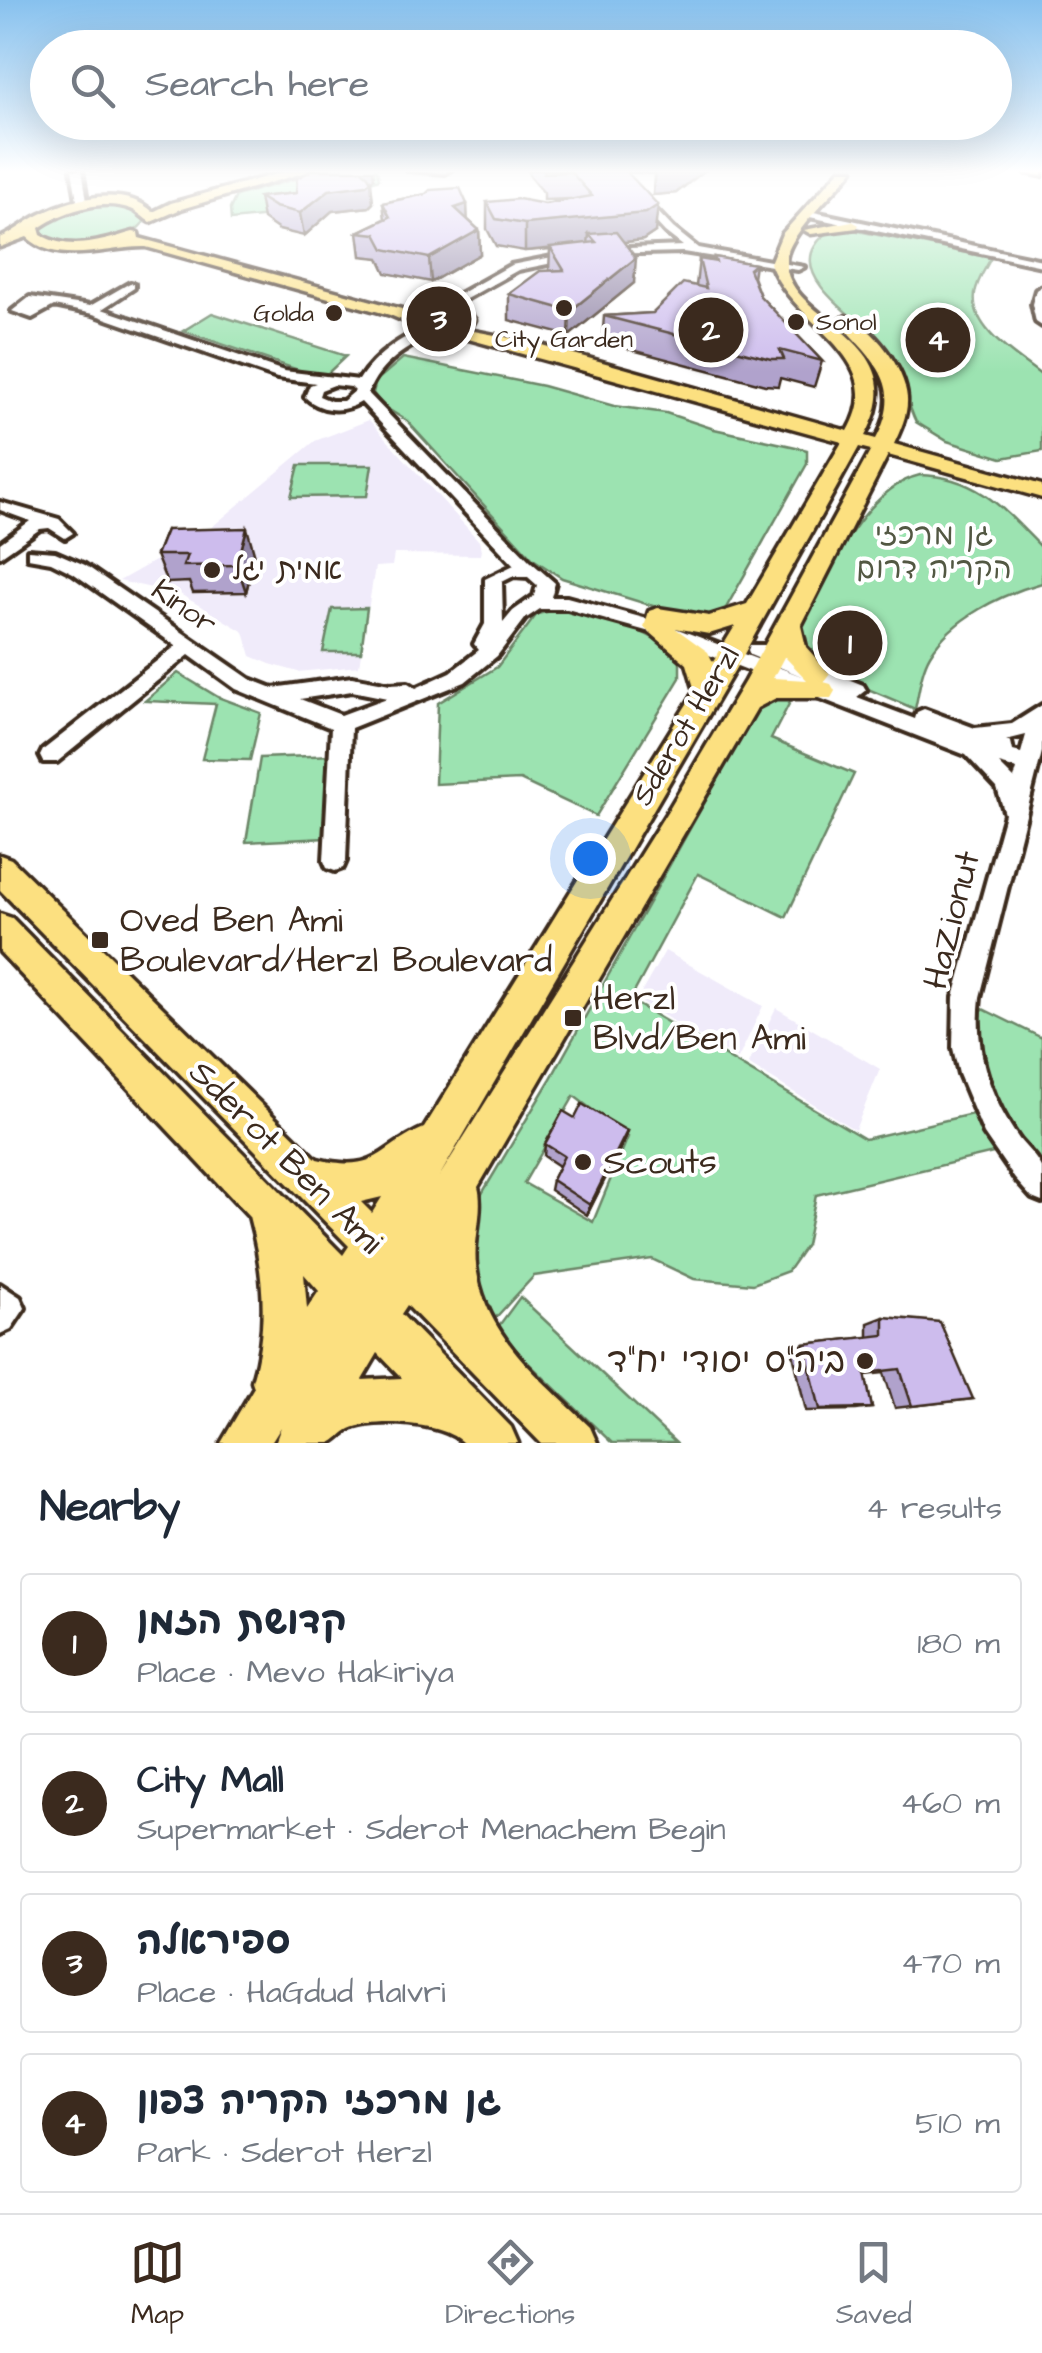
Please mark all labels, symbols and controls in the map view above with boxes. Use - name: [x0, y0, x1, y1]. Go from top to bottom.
- search box: [30, 30, 1012, 140]
- icon: search: [65, 58, 120, 113]
- text: Search here: [145, 59, 369, 111]
- pin: 3: [406, 282, 472, 356]
- pin: 2: [678, 292, 744, 368]
- place label: Golda: [253, 296, 314, 331]
- marker: City Garden: [553, 297, 575, 319]
- marker: Golda: [323, 302, 345, 324]
- pin: 4: [906, 302, 970, 378]
- place label: Sonol: [816, 305, 877, 340]
- marker: Sonol: [785, 311, 807, 333]
- place label: City Garden: [495, 322, 633, 358]
- park label: גן מרכזי הקריה דרום: [856, 514, 1012, 590]
- place label: אמית יגל: [232, 549, 342, 591]
- marker: אמית יגל: [201, 559, 223, 581]
- street label: Kinor: [143, 569, 225, 645]
- pin: 1: [818, 606, 882, 680]
- street label: Sderot Herzl: [622, 638, 750, 814]
- your location: [565, 833, 616, 884]
- street label: HaZionut: [911, 846, 993, 994]
- place label: Oved Ben Ami Boulevard/Herzl Boulevard: [120, 896, 552, 985]
- marker: Oved Ben Ami Boulevard/Herzl Boulevard: [89, 929, 111, 951]
- place label: Herzl Blvd/Ben Ami: [593, 974, 806, 1063]
- marker: Herzl Blvd/Ben Ami: [562, 1007, 584, 1029]
- street label: Sderot Ben Ami: [178, 1049, 394, 1265]
- place label: Scouts: [603, 1138, 717, 1187]
- marker: Scouts: [572, 1151, 594, 1173]
- place label: ביה"ס יסודי יח"ד: [607, 1337, 845, 1386]
- marker: ביה"ס יסודי יח"ד: [854, 1350, 876, 1372]
- text: Nearby: [40, 1479, 180, 1537]
- text: 4 results: [866, 1486, 1002, 1531]
- text: קדושת הזמן: [137, 1596, 347, 1648]
- text: 1: [72, 1621, 77, 1666]
- text: 180 m: [917, 1621, 1000, 1666]
- text: Place · Mevo Hakiriya: [137, 1650, 454, 1695]
- text: City Mall: [137, 1755, 284, 1807]
- text: 2: [65, 1781, 84, 1826]
- text: 460 m: [900, 1781, 1000, 1826]
- text: Supermarket · Sderot Menachem Begin: [137, 1807, 726, 1852]
- text: ספיראלה: [137, 1916, 291, 1968]
- text: 3: [66, 1941, 83, 1986]
- text: 470 m: [901, 1941, 1000, 1986]
- text: Place · HaGdud HaIvri: [137, 1970, 446, 2015]
- text: גן מרכזי הקריה צפון: [137, 2076, 501, 2128]
- text: 4: [64, 2101, 85, 2146]
- text: 510 m: [915, 2101, 1000, 2146]
- text: Park · Sderot Herzl: [137, 2130, 432, 2175]
- tab: Map: [130, 2235, 185, 2334]
- tab: Directions: [445, 2235, 575, 2334]
- tab: Saved: [836, 2235, 912, 2334]

